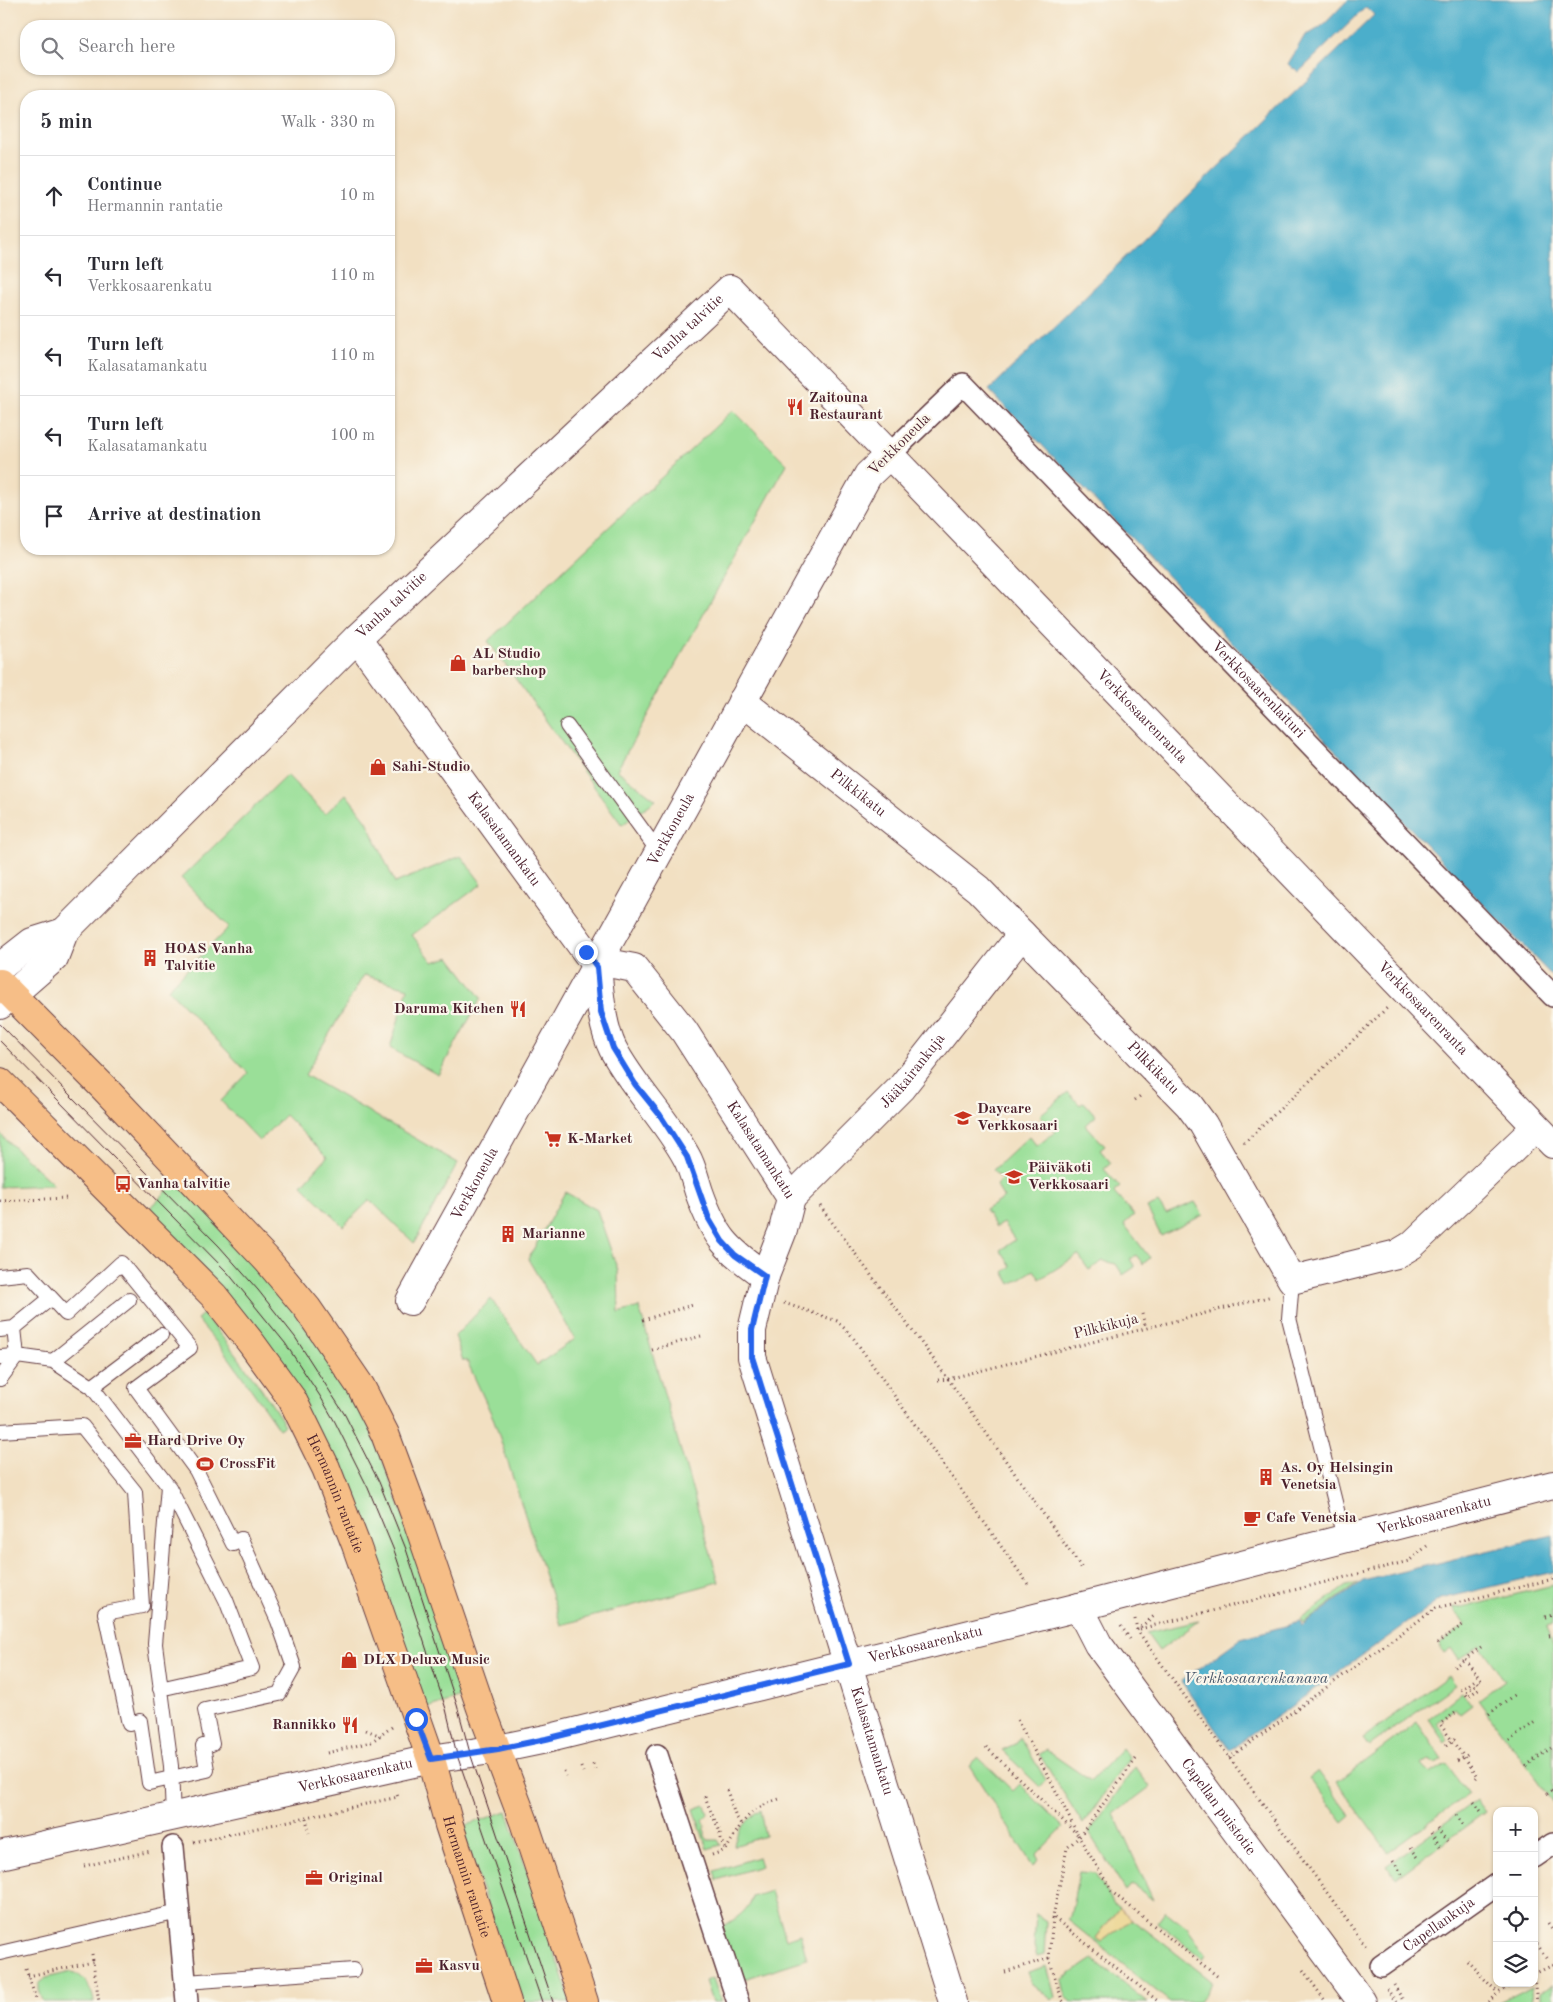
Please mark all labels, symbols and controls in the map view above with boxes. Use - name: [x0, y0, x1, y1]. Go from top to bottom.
- search box: [20, 20, 395, 75]
- icon: search: [38, 34, 66, 62]
- text: Search here: [78, 38, 175, 57]
- text: 5 min: [40, 112, 93, 133]
- text: Walk · 330 m: [280, 115, 375, 131]
- text: Continue: [87, 176, 162, 195]
- icon: ahead: [40, 182, 68, 210]
- text: 10 m: [339, 188, 375, 204]
- text: Hermannin rantatie: [87, 199, 223, 215]
- text: Turn left: [87, 256, 164, 275]
- icon: left: [40, 262, 68, 290]
- text: 110 m: [330, 268, 375, 284]
- text: Verkkosaarenkatu: [87, 279, 212, 295]
- street label: Vanha talvitie: [650, 292, 726, 365]
- text: Turn left: [87, 336, 164, 355]
- icon: left: [40, 342, 68, 370]
- text: 110 m: [330, 348, 375, 364]
- text: Kalasatamankatu: [87, 359, 207, 375]
- place label: Zaitouna Restaurant: [809, 391, 883, 423]
- restaurant icon: Zaitouna Restaurant: [785, 397, 805, 417]
- street label: Verkkoneula: [866, 411, 934, 479]
- text: Turn left: [87, 416, 164, 435]
- icon: left: [40, 422, 68, 450]
- text: 100 m: [330, 428, 375, 444]
- text: Kalasatamankatu: [87, 439, 207, 455]
- icon: arrive: [40, 502, 68, 530]
- text: Arrive at destination: [87, 506, 261, 525]
- street label: Vanha talvitie: [353, 569, 430, 642]
- street label: Verkkosaarenlaituri: [1208, 639, 1308, 741]
- place label: AL Studio barbershop: [472, 647, 546, 679]
- shop icon: AL Studio barbershop: [448, 653, 468, 673]
- street label: Verkkosaarenranta: [1094, 667, 1190, 767]
- shop icon: Sahi-Studio: [368, 757, 388, 777]
- place label: Sahi-Studio: [392, 760, 470, 775]
- street label: Pilkkikatu: [827, 767, 888, 820]
- street label: Kalasatamankatu: [464, 789, 543, 889]
- street label: Verkkoneula: [645, 790, 698, 869]
- route end: [575, 941, 598, 964]
- place label: HOAS Vanha Talvitie: [164, 942, 253, 974]
- building icon: HOAS Vanha Talvitie: [140, 948, 160, 968]
- street label: Verkkosaarenranta: [1374, 959, 1471, 1058]
- restaurant icon: Daruma Kitchen: [508, 999, 528, 1019]
- place label: Daruma Kitchen: [394, 1002, 504, 1017]
- street label: Jääkairankuja: [878, 1031, 948, 1111]
- street label: Pilkkikatu: [1124, 1039, 1181, 1097]
- street label: Kalasatamankatu: [724, 1098, 797, 1202]
- place label: Daycare Verkkosaari: [977, 1102, 1058, 1134]
- school or university icon: Daycare Verkkosaari: [953, 1108, 973, 1128]
- supermarket icon: K-Market: [543, 1129, 563, 1149]
- place label: K-Market: [567, 1132, 633, 1147]
- street label: Verkkoneula: [449, 1144, 501, 1223]
- place label: Päiväkoti Verkkosaari: [1028, 1161, 1109, 1193]
- school or university icon: Päiväkoti Verkkosaari: [1004, 1167, 1024, 1187]
- bus stop icon: Vanha talvitie: [113, 1174, 133, 1194]
- place label: Vanha talvitie: [137, 1177, 230, 1192]
- building icon: Marianne: [498, 1224, 518, 1244]
- place label: Marianne: [522, 1227, 585, 1242]
- street label: Pilkkikuja: [1072, 1312, 1140, 1342]
- office icon: Hard Drive Oy: [123, 1431, 143, 1451]
- street label: Hermannin rantatie: [303, 1432, 366, 1555]
- place label: Hard Drive Oy: [147, 1434, 246, 1449]
- sports icon: CrossFit: [195, 1454, 215, 1474]
- place label: CrossFit: [219, 1457, 276, 1472]
- place label: As. Oy Helsingin Venetsia: [1280, 1461, 1393, 1493]
- building icon: As. Oy Helsingin Venetsia: [1256, 1467, 1276, 1487]
- street label: Verkkosaarenkatu: [1375, 1494, 1493, 1538]
- cafe icon: Cafe Venetsia: [1242, 1508, 1262, 1528]
- place label: Cafe Venetsia: [1266, 1511, 1357, 1526]
- street label: Verkkosaarenkatu: [866, 1624, 984, 1666]
- shop icon: DLX Deluxe Music: [339, 1650, 359, 1670]
- place label: DLX Deluxe Music: [363, 1653, 490, 1668]
- water label: Verkkosaarenkanava: [1184, 1671, 1329, 1687]
- street label: Kalasatamankatu: [848, 1685, 896, 1797]
- route start: [405, 1708, 428, 1731]
- restaurant icon: Rannikko: [340, 1715, 360, 1735]
- place label: Rannikko: [272, 1718, 336, 1733]
- street label: Verkkosaarenkatu: [296, 1756, 414, 1796]
- street label: Capellan puistotie: [1178, 1756, 1258, 1858]
- map controls: [1493, 1807, 1538, 1987]
- button: +: [1493, 1807, 1538, 1852]
- street label: Hermannin rantatie: [439, 1814, 493, 1940]
- button: −: [1493, 1852, 1538, 1897]
- office icon: Original: [304, 1868, 324, 1888]
- place label: Original: [328, 1871, 383, 1886]
- street label: Capellankuja: [1400, 1894, 1478, 1955]
- button: locate: [1493, 1897, 1538, 1942]
- button: layers: [1493, 1942, 1538, 1987]
- office icon: Kasvu: [414, 1956, 434, 1976]
- place label: Kasvu: [438, 1959, 480, 1974]

